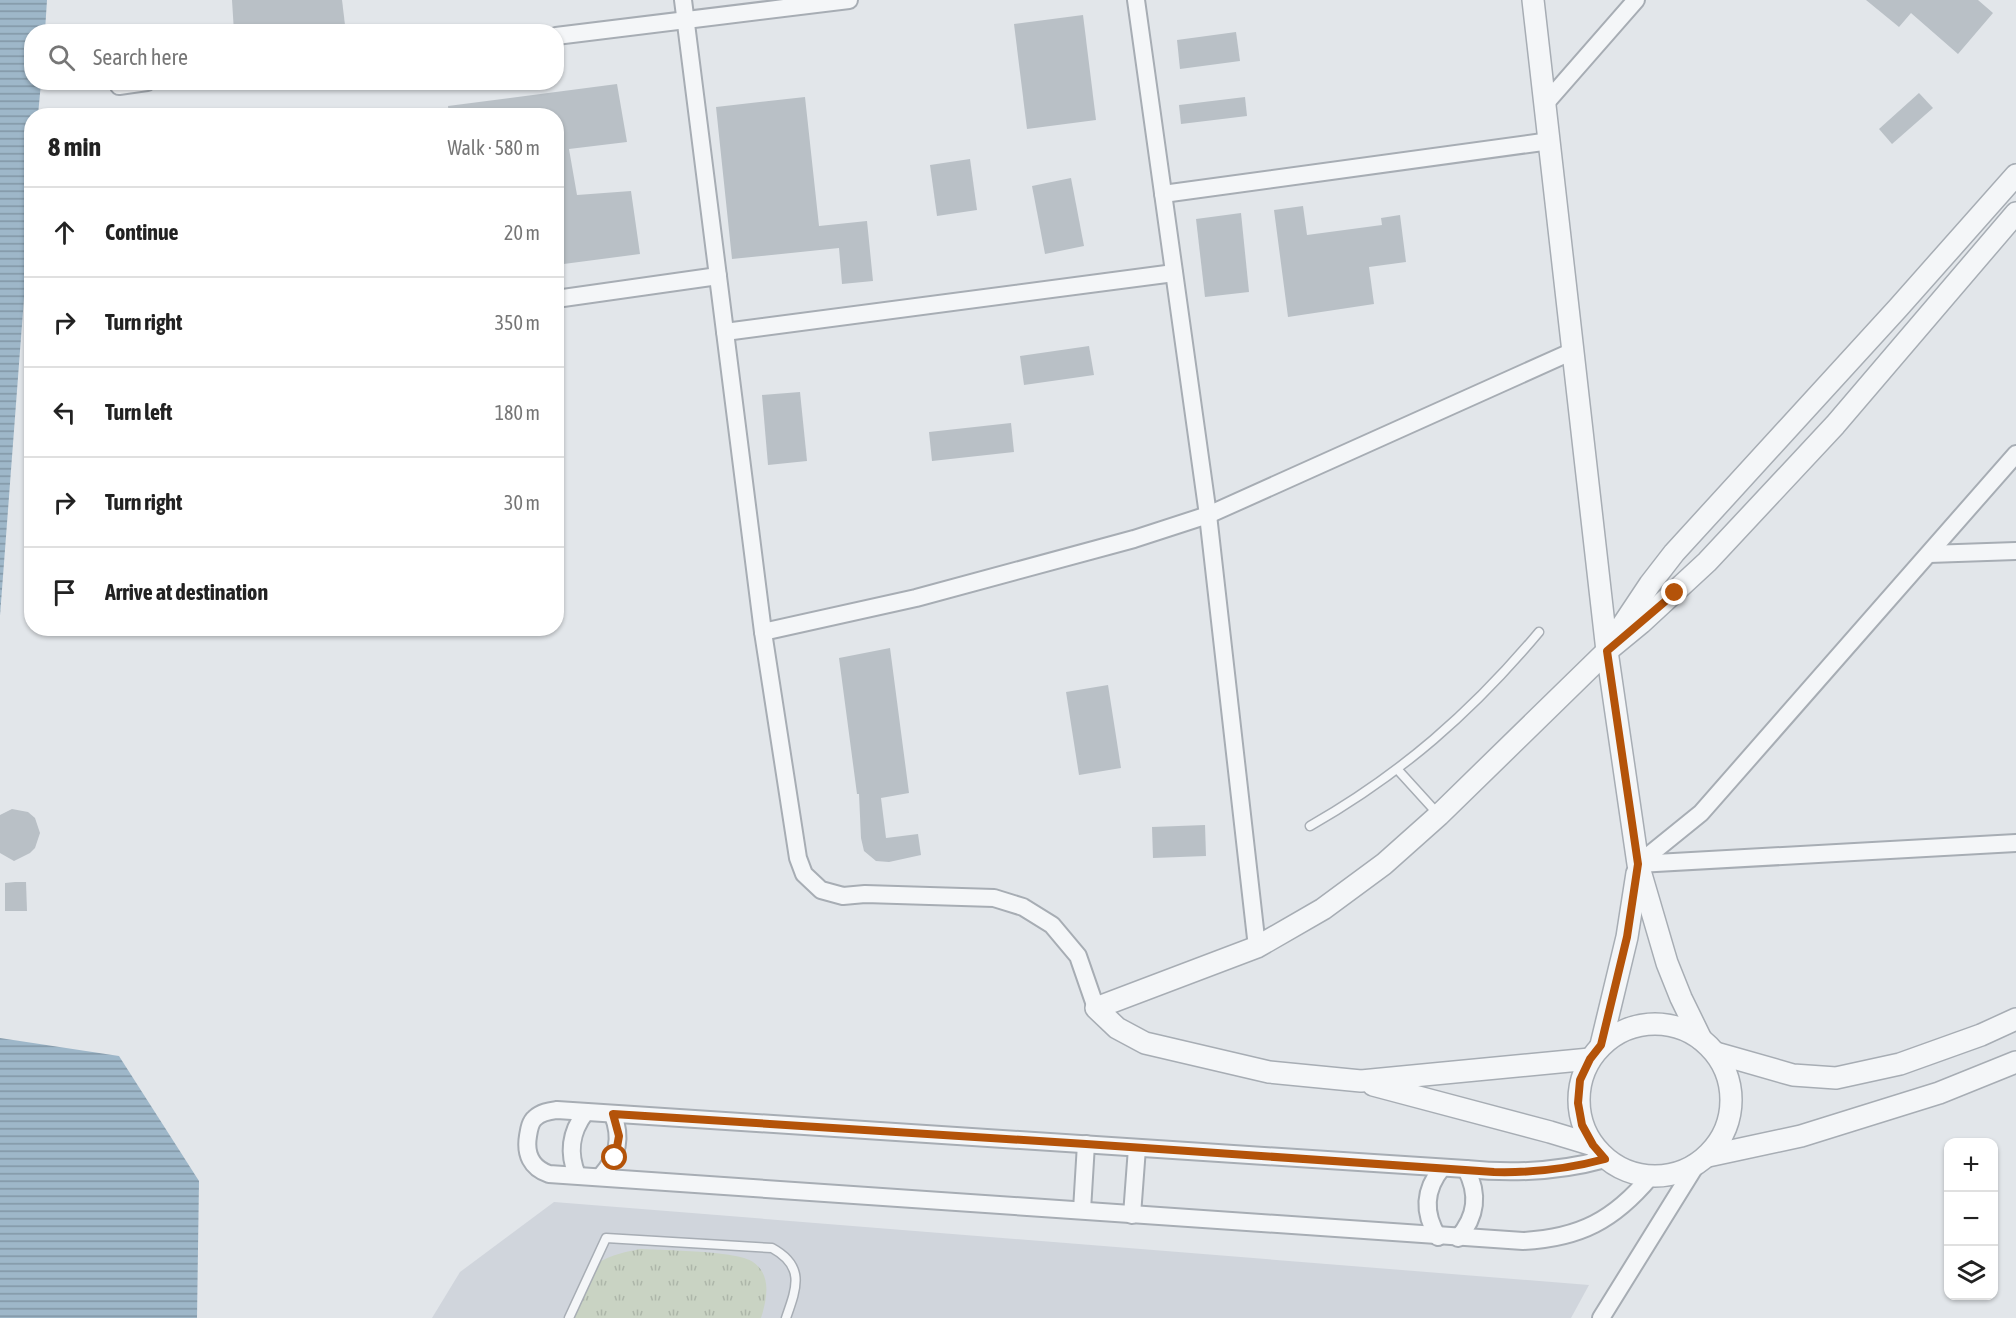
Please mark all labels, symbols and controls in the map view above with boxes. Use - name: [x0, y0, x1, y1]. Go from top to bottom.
- search box: [24, 24, 564, 90]
- icon: search: [45, 41, 78, 74]
- text: Search here: [93, 44, 188, 70]
- text: 8 min: [48, 132, 101, 162]
- text: Walk · 580 m: [448, 136, 540, 159]
- icon: ahead: [48, 216, 81, 249]
- text: Continue: [105, 219, 179, 245]
- text: 20 m: [504, 221, 540, 244]
- icon: right: [48, 306, 81, 339]
- text: Turn right: [105, 309, 182, 335]
- text: 350 m: [495, 311, 540, 334]
- icon: left: [48, 396, 81, 429]
- text: Turn left: [105, 399, 172, 425]
- text: 180 m: [495, 401, 540, 424]
- icon: right: [48, 486, 81, 519]
- text: Turn right: [105, 489, 182, 515]
- text: 30 m: [504, 491, 540, 514]
- icon: arrive: [48, 576, 81, 609]
- text: Arrive at destination: [105, 579, 268, 605]
- route end: [1661, 579, 1687, 605]
- map controls: [1944, 1138, 1998, 1300]
- button: +: [1944, 1138, 1998, 1192]
- route start: [601, 1144, 627, 1170]
- button: −: [1944, 1192, 1998, 1246]
- button: layers: [1944, 1246, 1998, 1300]

